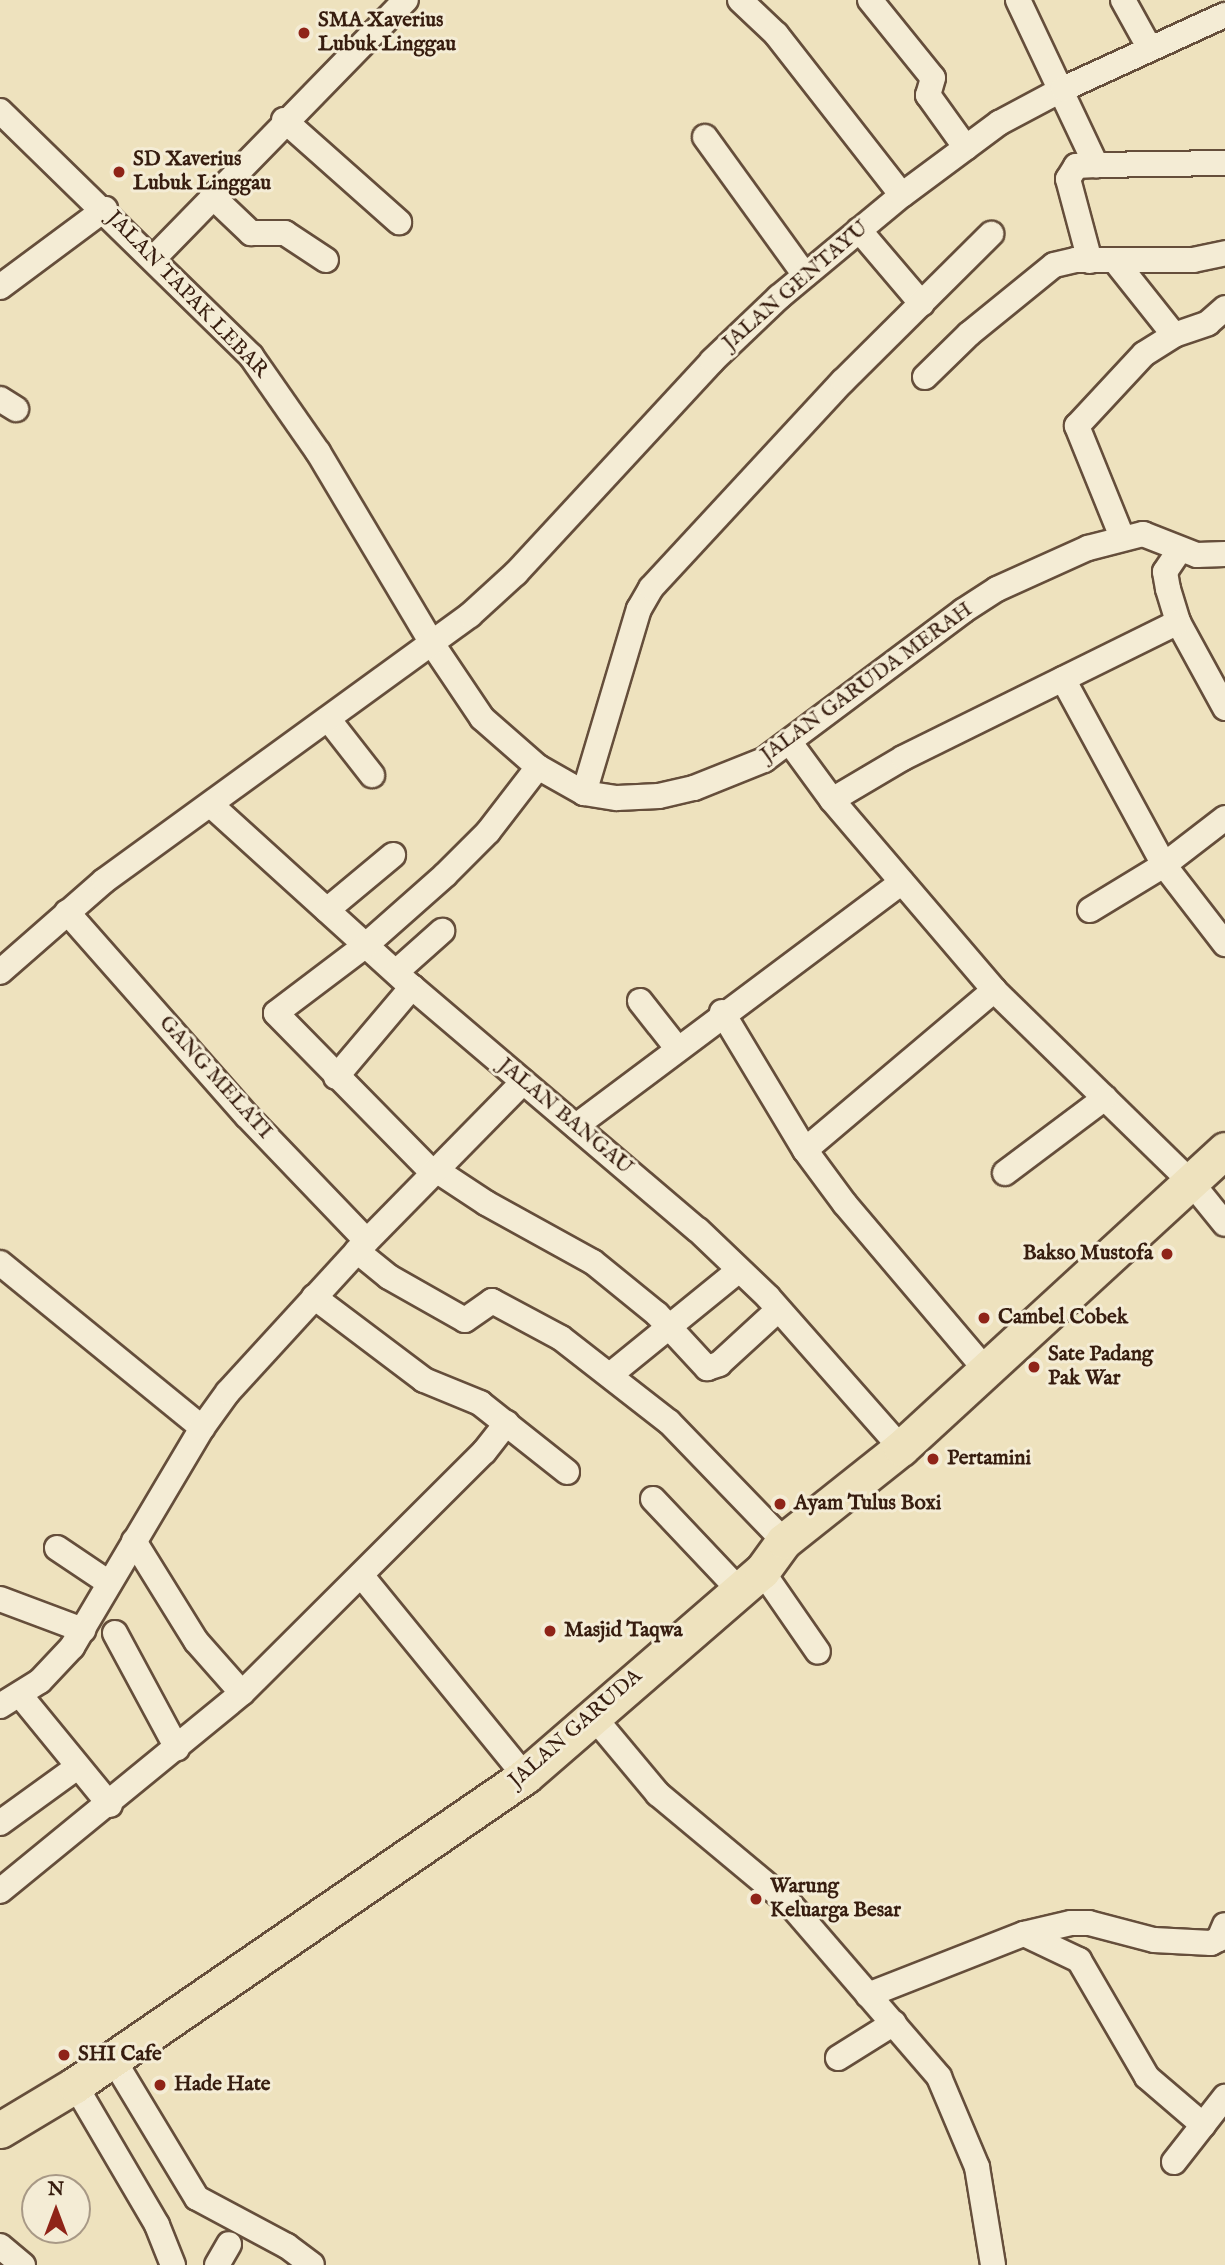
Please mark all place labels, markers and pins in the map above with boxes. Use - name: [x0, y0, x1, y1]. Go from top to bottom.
- place label: SMA Xaverius Lubuk Linggau: [318, 8, 456, 58]
- marker: SMA Xaverius Lubuk Linggau: [296, 25, 312, 41]
- place label: SD Xaverius Lubuk Linggau: [133, 147, 271, 197]
- marker: SD Xaverius Lubuk Linggau: [111, 164, 127, 180]
- place label: Bakso Mustofa: [1023, 1241, 1153, 1267]
- marker: Bakso Mustofa: [1159, 1246, 1175, 1262]
- place label: Cambel Cobek: [998, 1305, 1128, 1331]
- marker: Cambel Cobek: [976, 1310, 992, 1326]
- place label: Sate Padang Pak War: [1048, 1342, 1153, 1392]
- marker: Sate Padang Pak War: [1026, 1359, 1042, 1375]
- place label: Pertamini: [947, 1446, 1031, 1472]
- marker: Pertamini: [925, 1451, 941, 1467]
- place label: Ayam Tulus Boxi: [794, 1491, 941, 1517]
- marker: Ayam Tulus Boxi: [772, 1496, 788, 1512]
- place label: Masjid Taqwa: [564, 1618, 683, 1644]
- marker: Masjid Taqwa: [542, 1623, 558, 1639]
- place label: Warung Keluarga Besar: [770, 1874, 901, 1924]
- marker: Warung Keluarga Besar: [748, 1891, 764, 1907]
- place label: SHI Cafe: [78, 2042, 162, 2068]
- marker: SHI Cafe: [56, 2047, 72, 2063]
- place label: Hade Hate: [174, 2072, 270, 2098]
- marker: Hade Hate: [152, 2077, 168, 2093]

